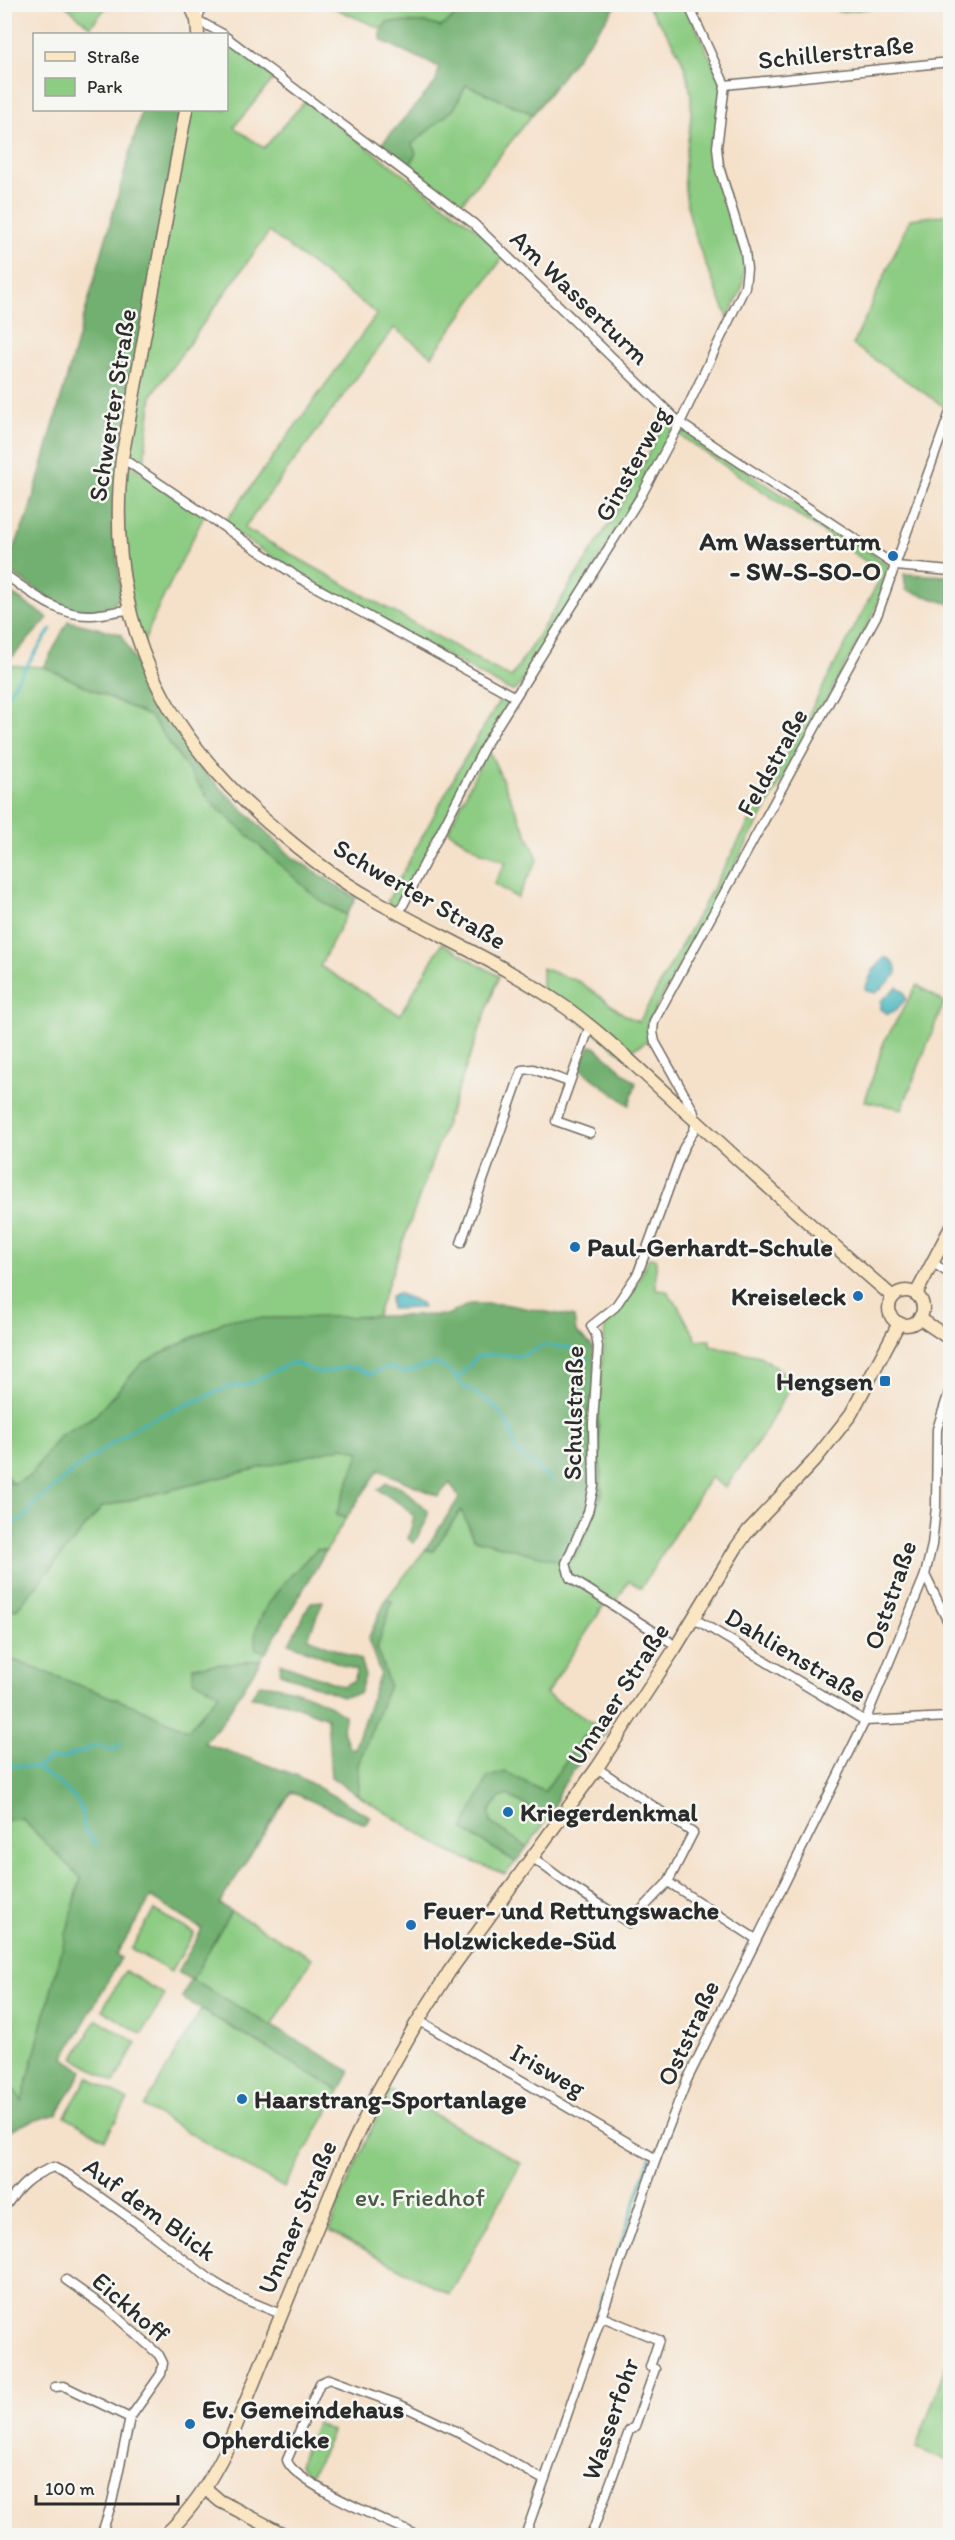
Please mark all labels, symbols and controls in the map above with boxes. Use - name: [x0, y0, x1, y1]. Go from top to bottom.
- street label: Schillerstraße: [756, 28, 916, 76]
- legend: [33, 33, 228, 111]
- text: Straße: [87, 46, 140, 68]
- text: Park: [87, 76, 122, 98]
- street label: Am Wasserturm: [504, 222, 656, 372]
- street label: Schwerter Straße: [81, 306, 143, 504]
- street label: Ginsterweg: [587, 400, 677, 527]
- place label: Am Wasserturm - SW-S-SO-O: [698, 525, 881, 587]
- marker: Am Wasserturm - SW-S-SO-O: [886, 549, 900, 563]
- street label: Feldstraße: [729, 702, 815, 822]
- street label: Schwerter Straße: [328, 831, 512, 957]
- place label: Paul-Gerhardt-Schule: [587, 1231, 833, 1263]
- marker: Paul-Gerhardt-Schule: [568, 1240, 582, 1254]
- place label: Kreiseleck: [731, 1280, 847, 1312]
- marker: Kreiseleck: [851, 1289, 865, 1303]
- street label: Schulstraße: [556, 1345, 590, 1481]
- place label: Hengsen: [776, 1365, 873, 1397]
- marker: Hengsen: [878, 1374, 892, 1388]
- street label: Oststraße: [856, 1536, 924, 1654]
- street label: Dahlienstraße: [719, 1600, 873, 1710]
- street label: Unnaer Straße: [560, 1617, 676, 1771]
- place label: Kriegerdenkmal: [520, 1796, 698, 1828]
- marker: Kriegerdenkmal: [501, 1805, 515, 1819]
- place label: Feuer- und Rettungswache Holzwickede-Süd: [423, 1894, 719, 1956]
- marker: Feuer- und Rettungswache Holzwickede-Süd: [404, 1918, 418, 1932]
- street label: Oststraße: [650, 1975, 726, 2091]
- street label: Irisweg: [505, 2036, 592, 2105]
- place label: Haarstrang-Sportanlage: [254, 2083, 527, 2115]
- marker: Haarstrang-Sportanlage: [235, 2092, 249, 2106]
- street label: Unnaer Straße: [250, 2135, 344, 2299]
- street label: Auf dem Blick: [77, 2150, 223, 2268]
- park label: ev. Friedhof: [355, 2181, 485, 2213]
- street label: Eickhoff: [86, 2265, 176, 2349]
- street label: Wasserfohr: [574, 2353, 646, 2484]
- place label: Ev. Gemeindehaus Opherdicke: [202, 2393, 404, 2455]
- marker: Ev. Gemeindehaus Opherdicke: [183, 2417, 197, 2431]
- scale bar: [36, 2468, 178, 2506]
- text: 100 m: [45, 2478, 95, 2500]

